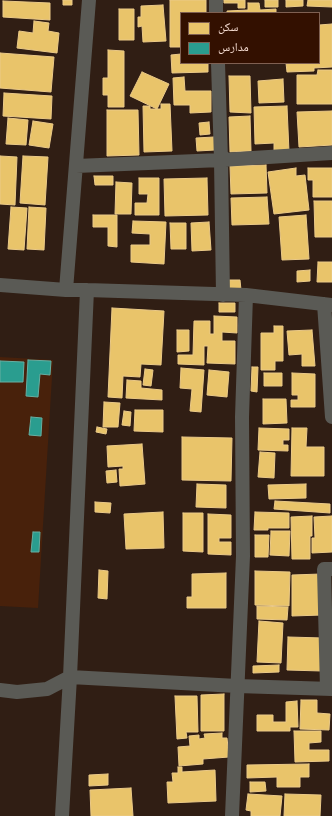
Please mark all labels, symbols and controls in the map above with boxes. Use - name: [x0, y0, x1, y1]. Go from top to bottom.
- legend: [180, 12, 320, 64]
- text: سكن: [218, 20, 238, 34]
- text: مدارس: [218, 40, 249, 54]

